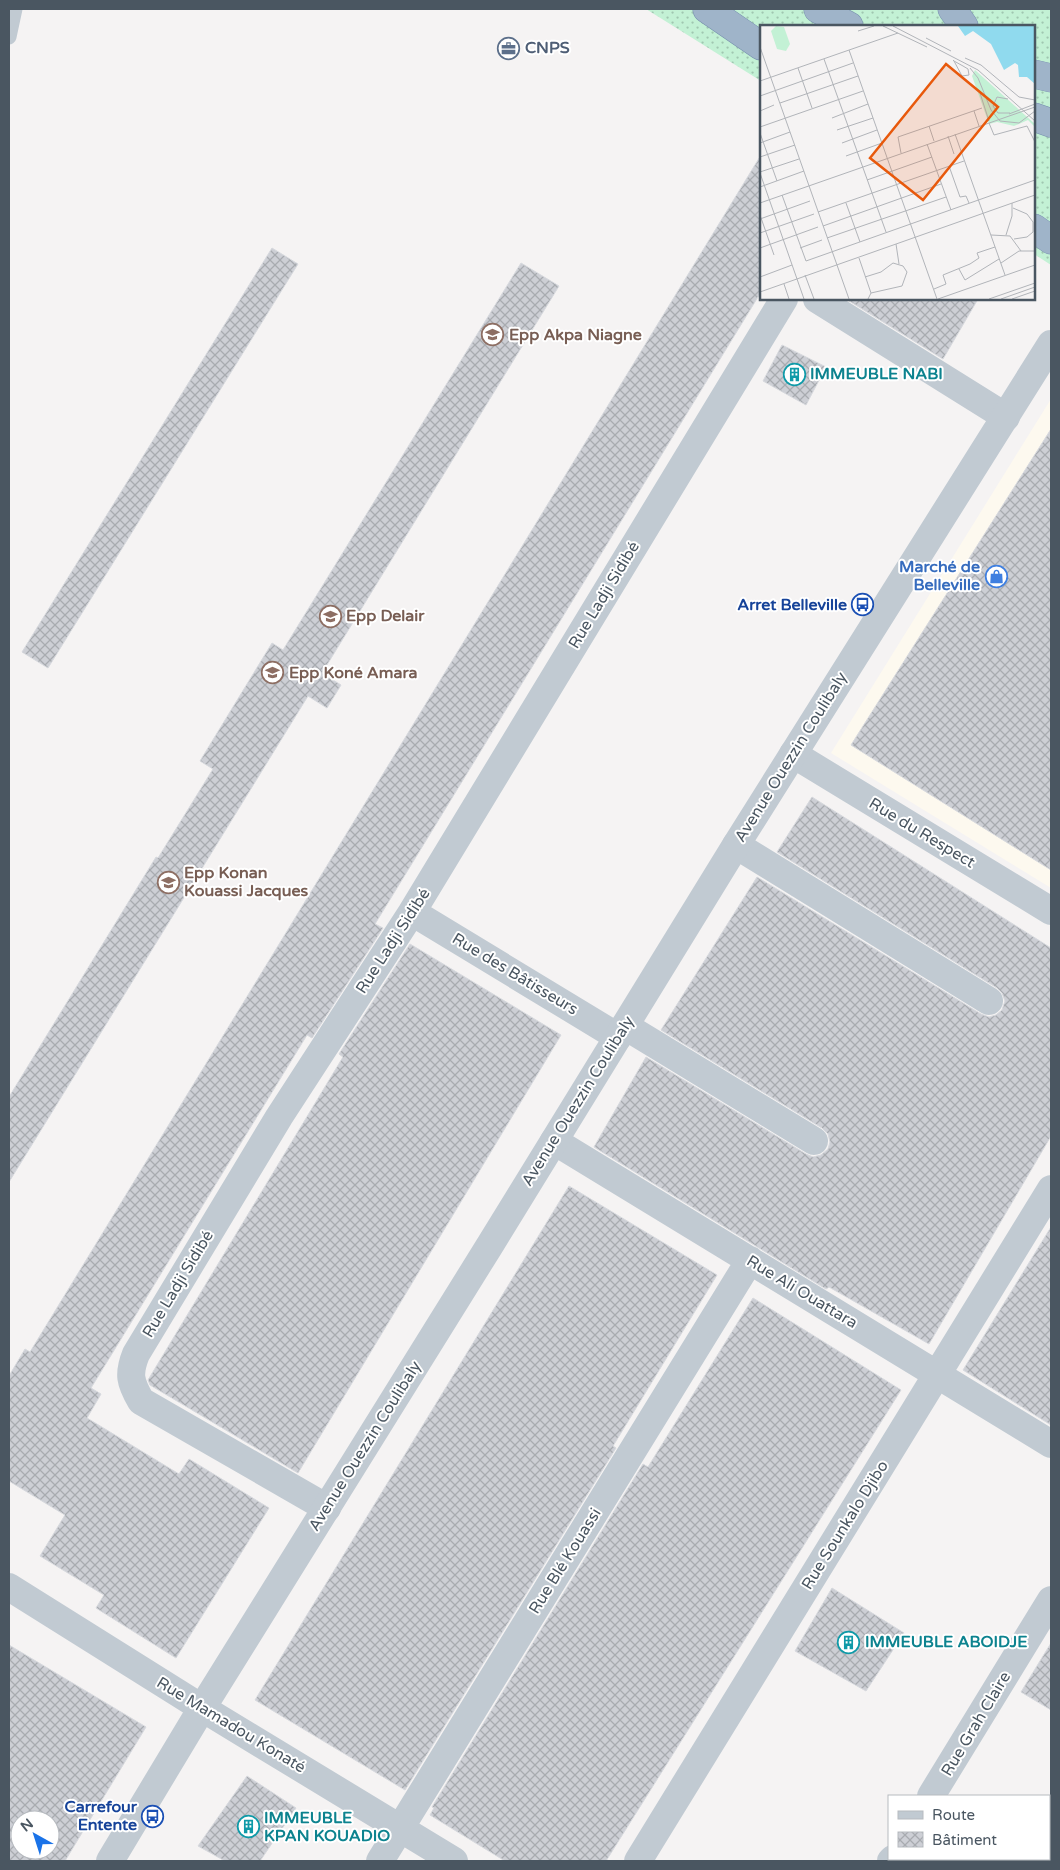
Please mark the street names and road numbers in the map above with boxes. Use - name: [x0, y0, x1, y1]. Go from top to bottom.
- street label: Rue Ladji Sidibé: [564, 538, 644, 652]
- street label: Avenue Ouezzin Coulibaly: [730, 668, 852, 846]
- street label: Rue du Respect: [865, 793, 979, 873]
- street label: Rue Ladji Sidibé: [351, 884, 435, 998]
- street label: Rue des Bâtisseurs: [448, 929, 582, 1019]
- street label: Avenue Ouezzin Coulibaly: [517, 1012, 639, 1190]
- street label: Rue Ladji Sidibé: [138, 1227, 218, 1341]
- street label: Rue Ali Ouattara: [743, 1251, 861, 1333]
- street label: Avenue Ouezzin Coulibaly: [304, 1357, 426, 1535]
- street label: Rue Sounkalo Djibo: [797, 1457, 893, 1593]
- street label: Rue Blé Kouassi: [524, 1504, 606, 1618]
- street label: Rue Grah Claire: [937, 1668, 1015, 1780]
- street label: Rue Mamadou Konaté: [153, 1673, 309, 1777]

